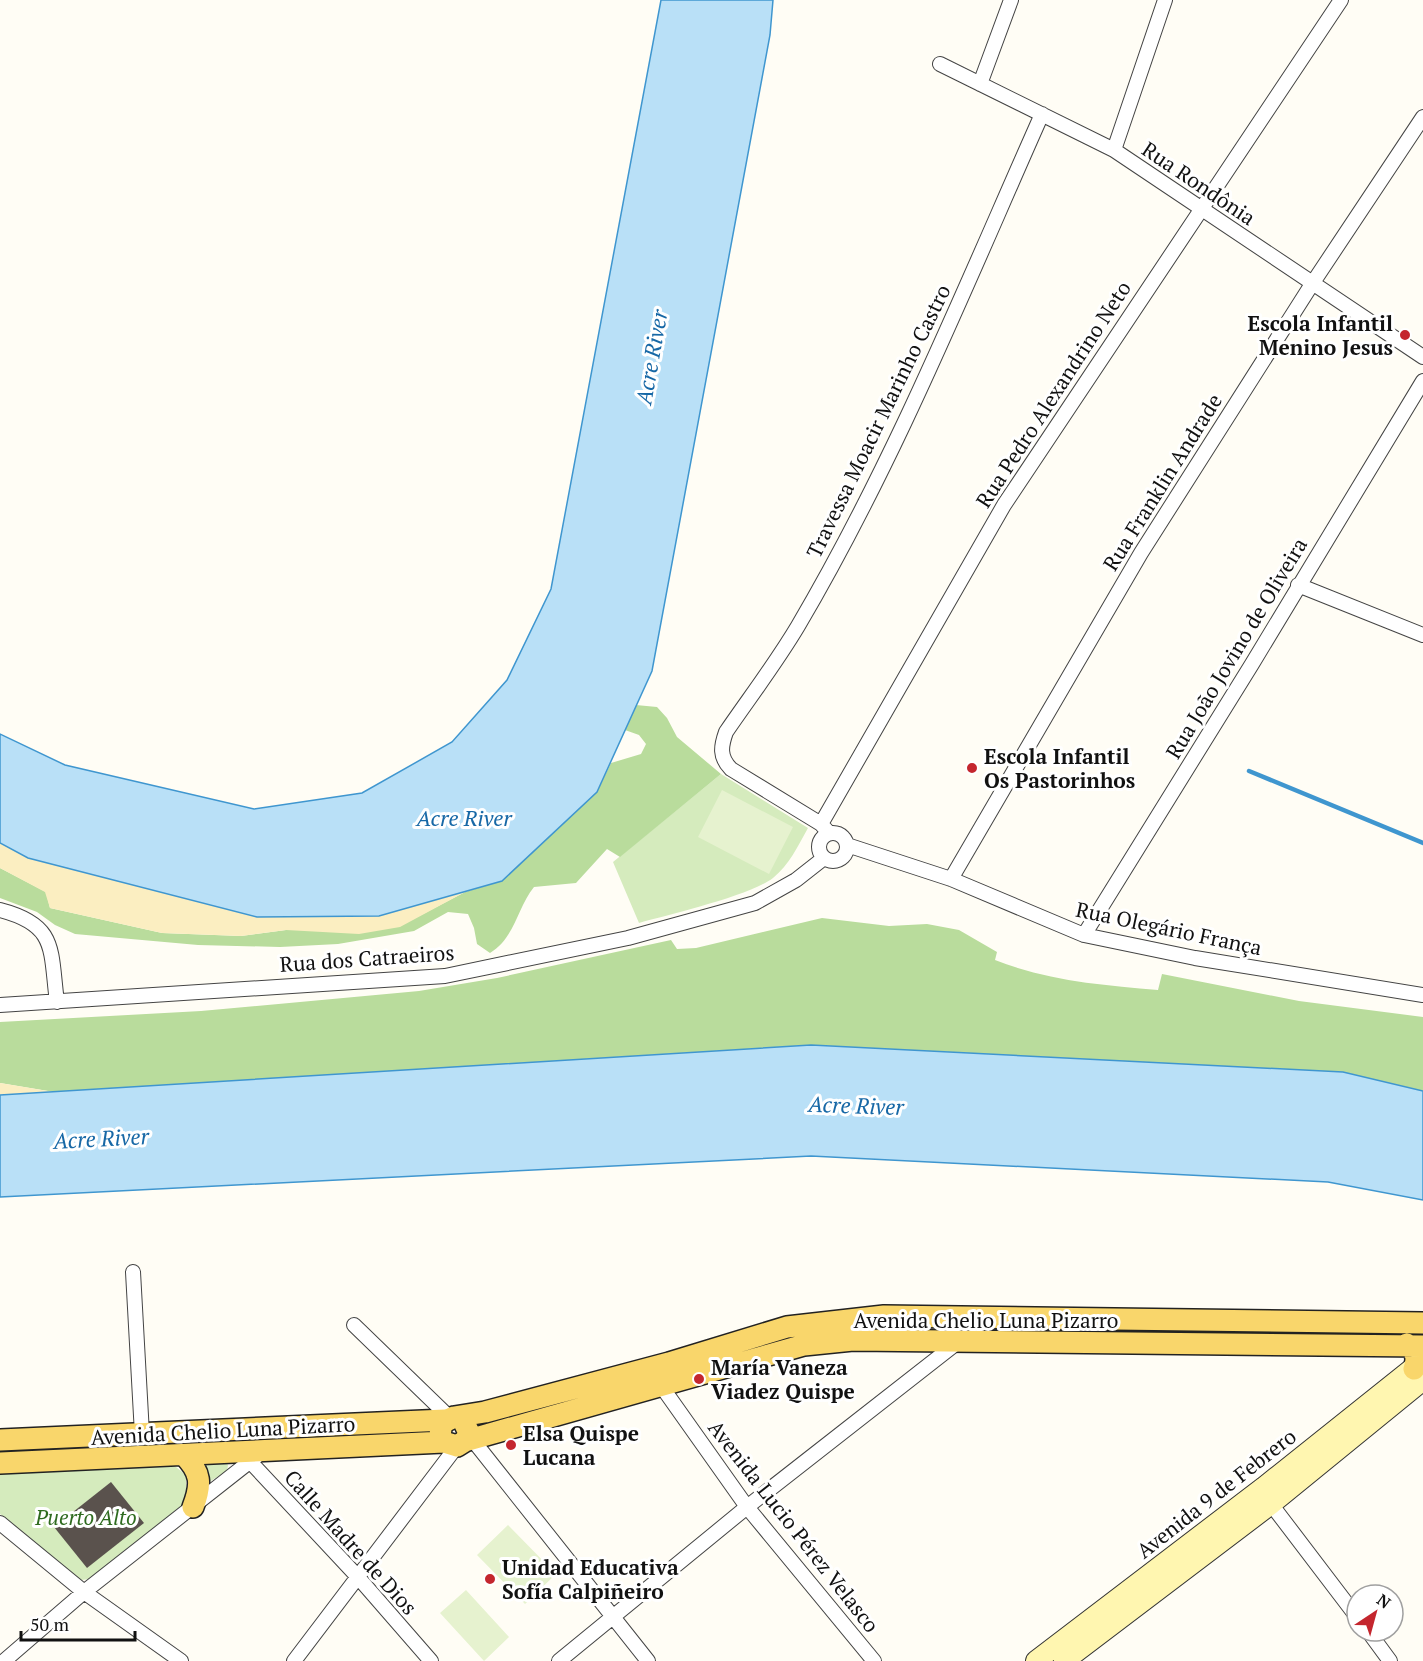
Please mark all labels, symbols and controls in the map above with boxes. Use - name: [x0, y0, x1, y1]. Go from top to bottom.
- street label: Rua Rondônia: [1137, 135, 1261, 231]
- street label: Rua Pedro Alexandrino Neto: [969, 275, 1137, 513]
- street label: Travessa Moacir Marinho Castro: [799, 280, 957, 562]
- water label: Acre River: [628, 306, 674, 408]
- place label: Escola Infantil Menino Jesus: [1248, 309, 1393, 361]
- marker: Escola Infantil Menino Jesus: [1398, 328, 1412, 342]
- street label: Rua Franklin Andrade: [1096, 388, 1228, 576]
- street label: Rua João Jovino de Oliveira: [1159, 532, 1313, 764]
- place label: Escola Infantil Os Pastorinhos: [984, 742, 1135, 794]
- marker: Escola Infantil Os Pastorinhos: [965, 761, 979, 775]
- water label: Acre River: [414, 803, 513, 832]
- street label: Rua Olegário França: [1074, 895, 1265, 961]
- street label: Rua dos Catraeiros: [279, 938, 455, 978]
- water label: Acre River: [806, 1089, 906, 1121]
- water label: Acre River: [51, 1121, 151, 1155]
- street label: Avenida Chelio Luna Pizarro: [854, 1306, 1118, 1334]
- place label: María Vaneza Viadez Quispe: [711, 1353, 855, 1405]
- marker: María Vaneza Viadez Quispe: [692, 1372, 706, 1386]
- street label: Avenida Chelio Luna Pizarro: [90, 1409, 356, 1451]
- street label: Avenida Lucio Pérez Velasco: [702, 1414, 886, 1638]
- place label: Elsa Quispe Lucana: [523, 1419, 639, 1471]
- street label: Avenida 9 de Febrero: [1130, 1422, 1302, 1564]
- marker: Elsa Quispe Lucana: [504, 1438, 518, 1452]
- street label: Calle Madre de Dios: [278, 1464, 424, 1620]
- park label: Puerto Alto: [34, 1503, 137, 1531]
- place label: Unidad Educativa Sofía Calpiñeiro: [502, 1553, 679, 1605]
- marker: Unidad Educativa Sofía Calpiñeiro: [483, 1572, 497, 1586]
- north arrow: [1345, 1583, 1405, 1643]
- text: N: [1372, 1588, 1395, 1613]
- scale bar: [21, 1604, 135, 1642]
- text: 50 m: [30, 1612, 70, 1636]

